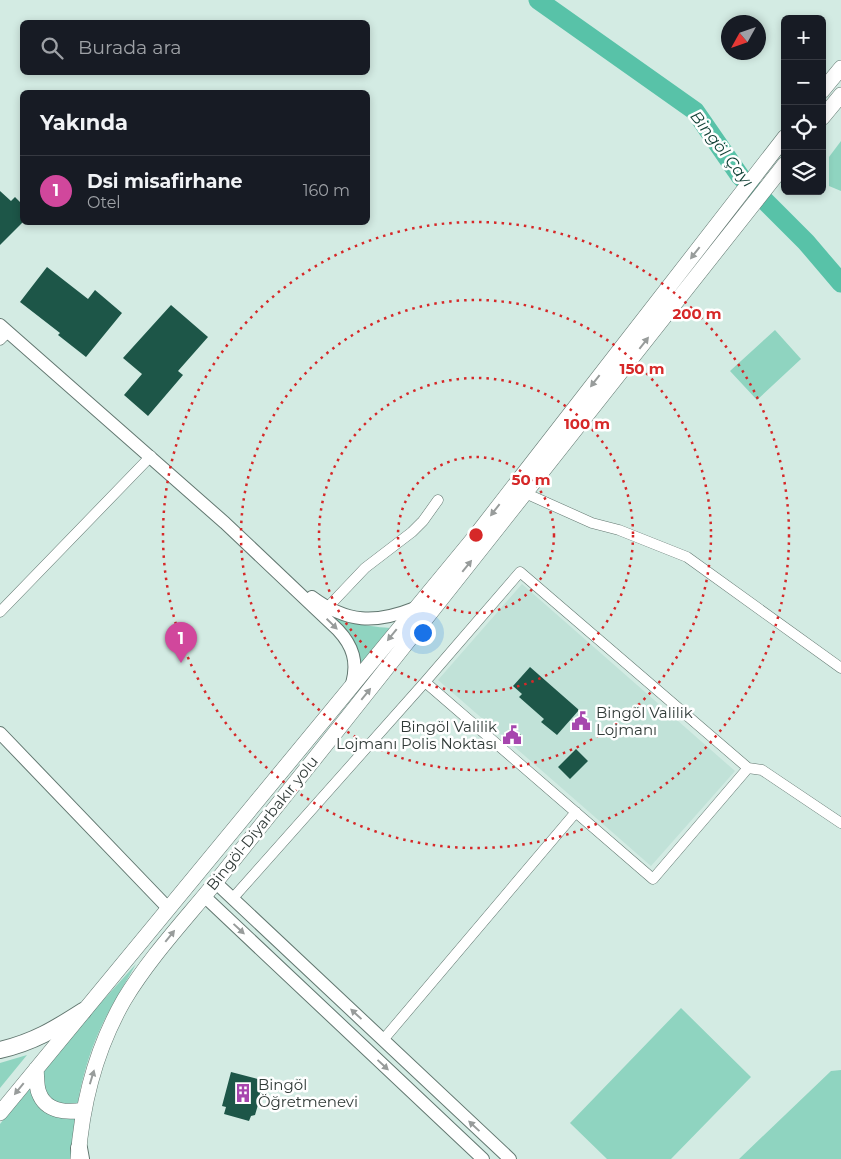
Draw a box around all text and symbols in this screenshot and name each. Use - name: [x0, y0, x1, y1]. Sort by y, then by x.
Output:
- north arrow: [721, 15, 766, 60]
- map controls: [781, 15, 826, 195]
- button: +: [781, 15, 826, 60]
- search box: [20, 20, 370, 75]
- icon: search: [38, 34, 66, 62]
- text: Burada ara: [78, 36, 182, 59]
- button: −: [781, 60, 826, 105]
- button: locate: [781, 105, 826, 150]
- water label: Bingöl Çayı: [686, 107, 758, 191]
- text: Yakında: [40, 110, 128, 135]
- button: layers: [781, 150, 826, 195]
- text: Dsi misafirhane: [87, 170, 243, 193]
- text: 1: [53, 181, 59, 200]
- text: 160 m: [303, 181, 350, 200]
- text: Otel: [87, 193, 121, 212]
- one-way arrow: [689, 246, 700, 259]
- text: 200 m: [672, 304, 722, 323]
- one-way arrow: [638, 337, 649, 350]
- text: 150 m: [620, 359, 664, 378]
- one-way arrow: [590, 375, 600, 388]
- text: 100 m: [564, 414, 610, 433]
- text: 50 m: [511, 470, 551, 489]
- one-way arrow: [490, 503, 501, 516]
- centre of rings: [467, 526, 485, 544]
- one-way arrow: [462, 560, 472, 573]
- one-way arrow: [326, 618, 338, 630]
- your location: [410, 620, 436, 646]
- pin: 1: [165, 622, 197, 663]
- one-way arrow: [386, 629, 398, 641]
- one-way arrow: [360, 687, 371, 700]
- place label: Bingöl Valilik Lojmanı: [596, 703, 693, 739]
- public building icon: Bingöl Valilik Lojmanı: [570, 710, 592, 732]
- place label: Bingöl Valilik Lojmanı Polis Noktası: [336, 717, 497, 753]
- public building icon: Bingöl Valilik Lojmanı Polis Noktası: [501, 724, 523, 746]
- street label: Bingöl-Diyarbakır yolu: [202, 752, 322, 894]
- one-way arrow: [233, 923, 245, 935]
- one-way arrow: [165, 930, 176, 943]
- one-way arrow: [350, 1008, 362, 1020]
- one-way arrow: [377, 1059, 389, 1071]
- one-way arrow: [88, 1069, 96, 1084]
- place label: Bingöl Öğretmenevi: [258, 1075, 358, 1111]
- one-way arrow: [14, 1082, 25, 1095]
- building icon: Bingöl Öğretmenevi: [232, 1082, 254, 1104]
- one-way arrow: [469, 1120, 481, 1132]

